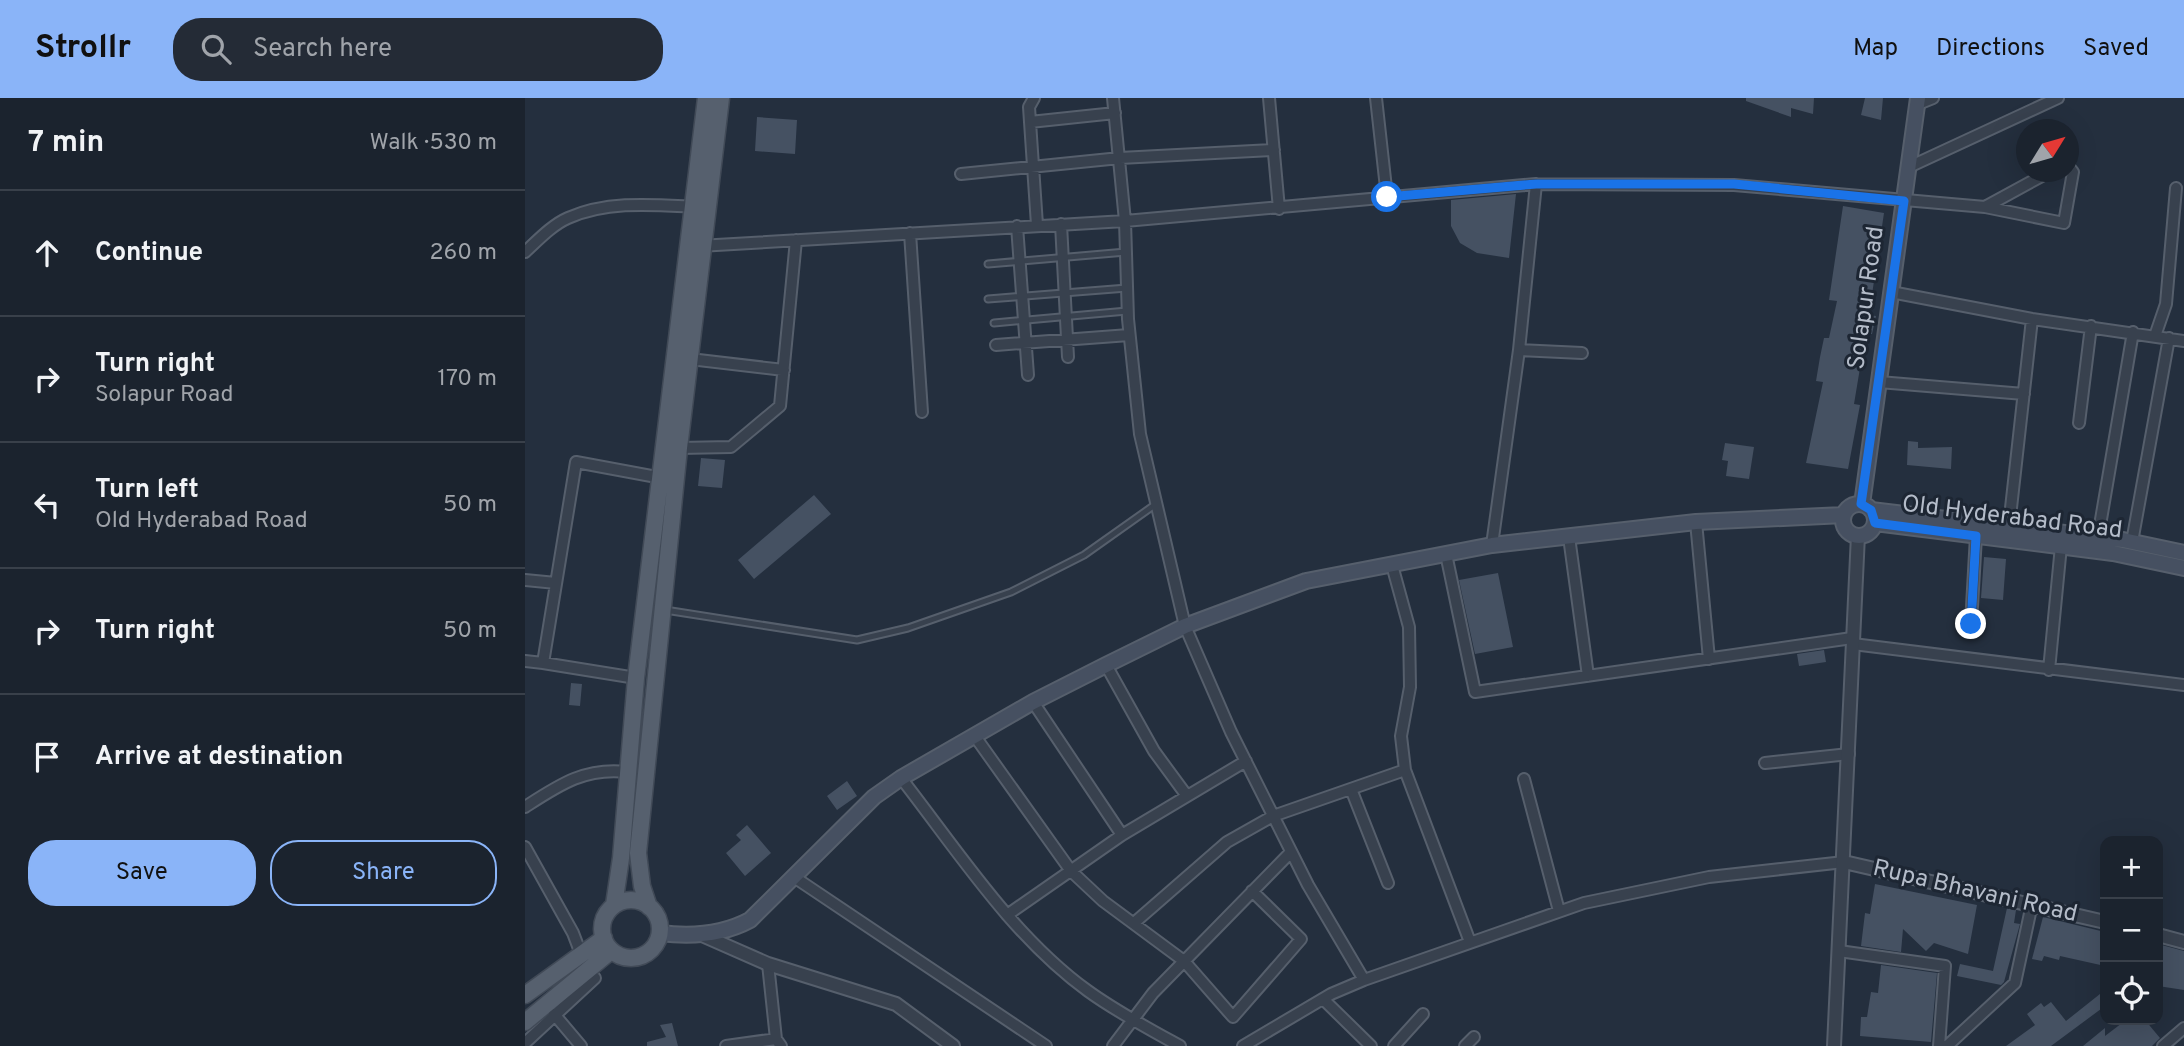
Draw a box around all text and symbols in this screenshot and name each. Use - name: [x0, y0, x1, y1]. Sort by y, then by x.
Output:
- search box: [173, 18, 663, 81]
- text: Strollr: [35, 28, 131, 70]
- icon: search: [197, 30, 235, 68]
- text: Search here: [253, 33, 392, 66]
- text: Map: [1853, 34, 1898, 64]
- text: Directions: [1936, 34, 2045, 64]
- text: Saved: [2083, 34, 2149, 64]
- north arrow: [2016, 119, 2079, 182]
- text: 7 min: [28, 125, 104, 162]
- text: Walk · 530 m: [370, 129, 497, 158]
- route start: [1371, 181, 1402, 212]
- street label: Solapur Road: [1842, 224, 1892, 372]
- icon: ahead: [28, 234, 66, 272]
- text: Continue: [95, 237, 203, 270]
- text: 260 m: [430, 239, 497, 268]
- text: Turn right: [95, 348, 215, 381]
- icon: right: [28, 360, 66, 398]
- text: 170 m: [438, 365, 497, 394]
- text: Solapur Road: [95, 381, 233, 410]
- text: Turn left: [95, 474, 199, 507]
- icon: left: [28, 486, 66, 524]
- street label: Old Hyderabad Road: [1900, 490, 2124, 546]
- text: 50 m: [443, 491, 497, 520]
- text: Old Hyderabad Road: [95, 507, 308, 536]
- route end: [1955, 608, 1986, 639]
- icon: right: [28, 612, 66, 650]
- text: Turn right: [95, 615, 215, 648]
- text: 50 m: [443, 617, 497, 646]
- icon: arrive: [28, 738, 66, 776]
- text: Arrive at destination: [95, 741, 343, 774]
- map controls: [2100, 836, 2163, 1025]
- button: +: [2100, 836, 2163, 899]
- button: Save: [28, 840, 256, 906]
- button: Share: [270, 840, 497, 906]
- street label: Rupa Bhavani Road: [1870, 854, 2080, 930]
- button: −: [2100, 899, 2163, 962]
- button: locate: [2100, 962, 2163, 1025]

